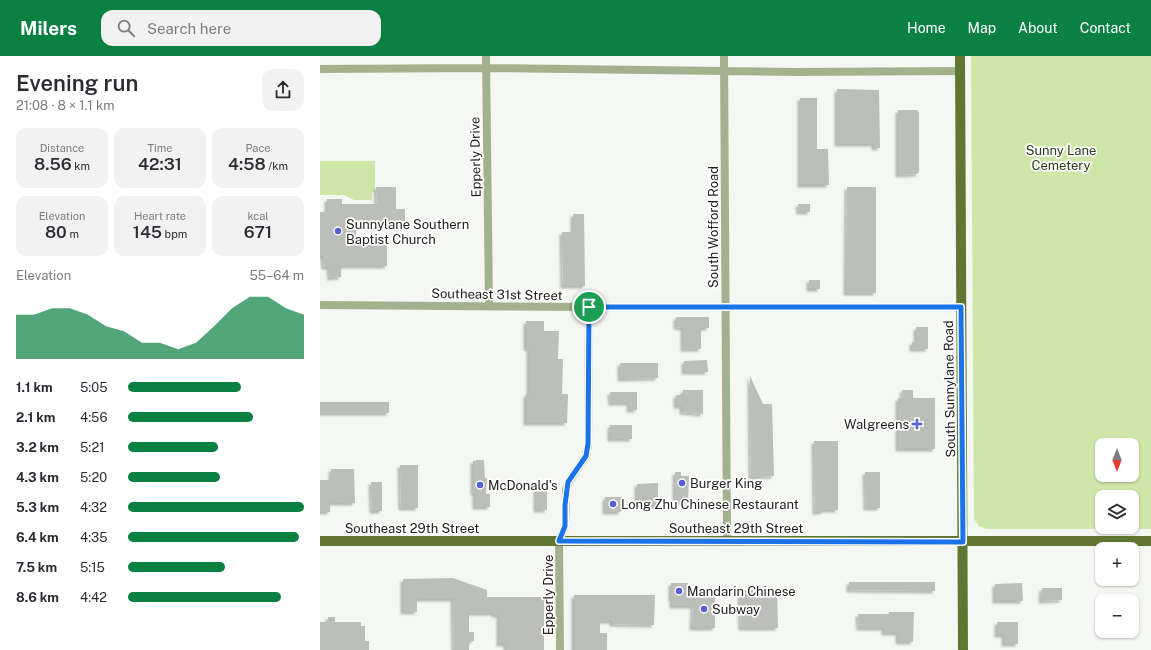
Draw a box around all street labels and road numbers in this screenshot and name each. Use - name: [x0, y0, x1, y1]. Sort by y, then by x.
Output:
- street label: Epperly Drive: [467, 117, 484, 197]
- street label: South Wofford Road: [706, 166, 721, 288]
- street label: Southeast 31st Street: [431, 286, 563, 303]
- street label: South Sunnylane Road: [941, 320, 958, 458]
- street label: Southeast 29th Street: [345, 521, 479, 536]
- street label: Southeast 29th Street: [669, 521, 803, 536]
- street label: Epperly Drive: [541, 555, 556, 635]

